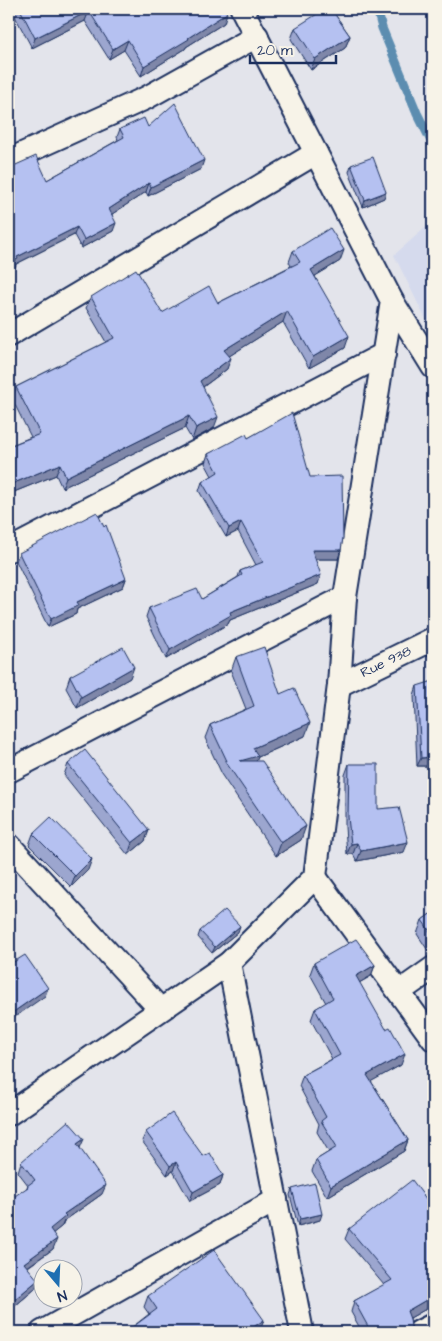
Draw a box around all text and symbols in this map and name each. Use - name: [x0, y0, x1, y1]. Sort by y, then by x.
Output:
- scale bar: [250, 32, 336, 64]
- text: 20 m: [257, 40, 293, 61]
- street label: Rue 938: [357, 641, 415, 683]
- north arrow: [32, 1258, 82, 1308]
- text: N: [54, 1284, 69, 1306]

